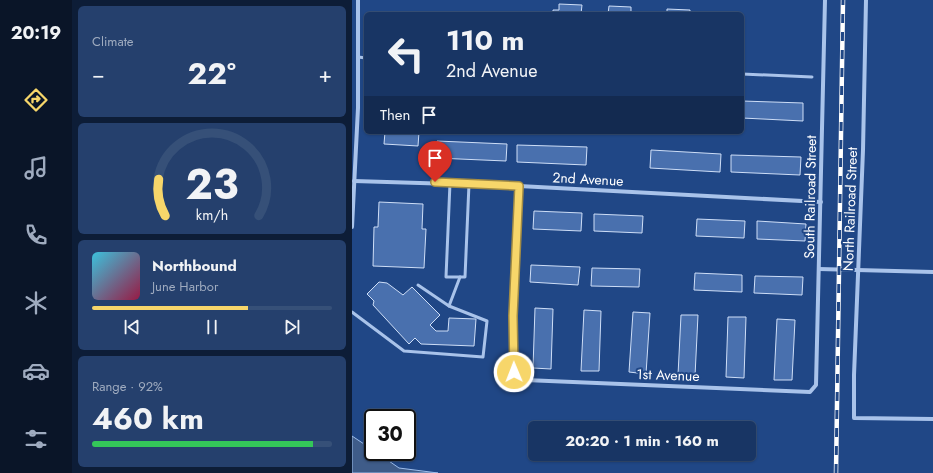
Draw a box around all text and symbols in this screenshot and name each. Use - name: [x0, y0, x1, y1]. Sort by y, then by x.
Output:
- text: 20:19: [11, 20, 61, 46]
- text: 110 m: [446, 20, 524, 61]
- icon: left: [380, 28, 432, 80]
- text: Climate: [92, 32, 133, 51]
- text: 22°: [188, 52, 236, 95]
- text: −: [92, 58, 105, 90]
- text: +: [318, 58, 332, 90]
- text: 2nd Avenue: [446, 58, 537, 84]
- icon: directions: [22, 86, 50, 114]
- text: Then: [380, 104, 410, 126]
- icon: arrive: [418, 104, 440, 126]
- street label: South Railroad Street: [799, 134, 821, 259]
- pin: [418, 141, 452, 182]
- street label: North Railroad Street: [838, 146, 862, 271]
- icon: arrive: [424, 147, 446, 169]
- icon: music: [22, 154, 50, 182]
- text: 23: [185, 154, 239, 215]
- street label: 2nd Avenue: [552, 167, 624, 191]
- text: km/h: [196, 205, 228, 225]
- icon: phone: [22, 221, 50, 249]
- text: Northbound: [152, 255, 237, 277]
- text: June Harbor: [152, 277, 218, 296]
- icon: climate: [22, 289, 50, 317]
- icon: previous: [121, 316, 143, 338]
- icon: pause: [201, 316, 223, 338]
- icon: next: [281, 316, 303, 338]
- position arrow: [493, 351, 535, 393]
- icon: car: [22, 357, 50, 385]
- street label: 1st Avenue: [636, 364, 700, 386]
- text: Range · 92%: [92, 377, 163, 396]
- text: 460 km: [92, 397, 204, 440]
- speed limit sign: 30: [364, 409, 416, 461]
- icon: filters: [22, 425, 50, 453]
- text: 20:20 · 1 min · 160 m: [565, 430, 719, 452]

